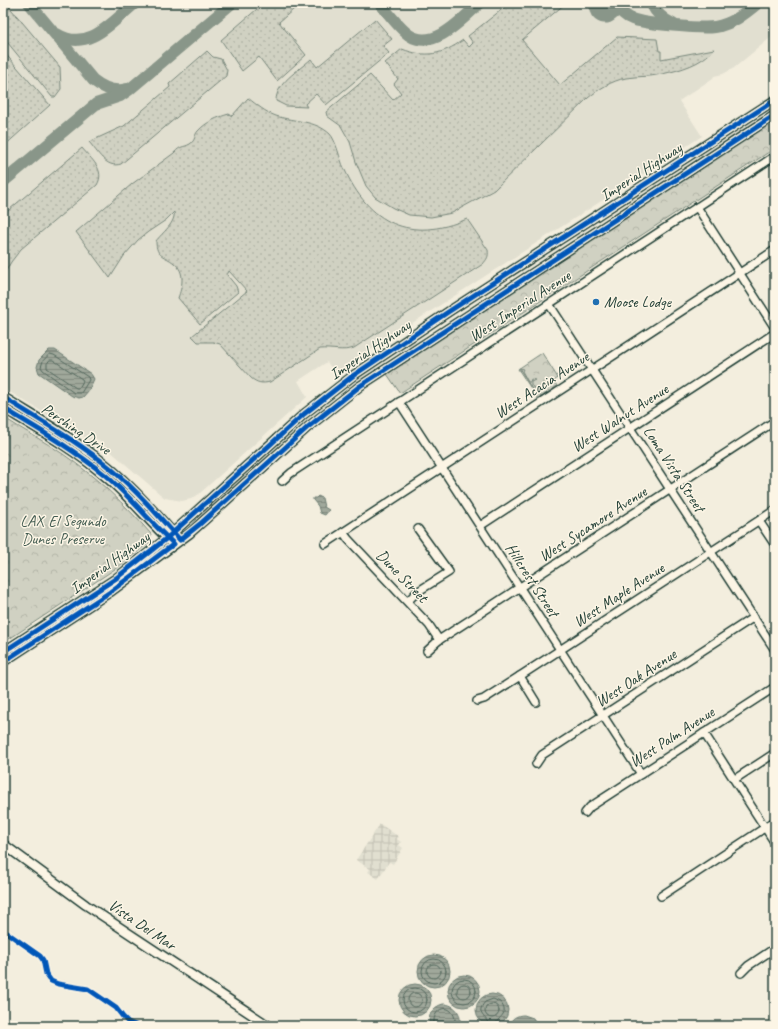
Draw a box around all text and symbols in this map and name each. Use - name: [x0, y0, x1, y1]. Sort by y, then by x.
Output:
- street label: Imperial Highway: [596, 137, 687, 206]
- street label: West Imperial Avenue: [466, 265, 576, 346]
- place label: Moose Lodge: [604, 292, 673, 312]
- marker: Moose Lodge: [591, 297, 601, 307]
- street label: Imperial Highway: [326, 315, 416, 385]
- street label: West Acacia Avenue: [491, 346, 594, 423]
- street label: West Walnut Avenue: [568, 378, 674, 457]
- street label: Pershing Drive: [38, 399, 116, 460]
- street label: Loma Vista Street: [639, 422, 711, 518]
- street label: West Sycamore Avenue: [535, 481, 652, 566]
- park label: LAX El Segundo Dunes Preserve: [20, 511, 107, 549]
- street label: Imperial Highway: [66, 526, 155, 599]
- street label: Hillcrest Street: [501, 539, 565, 623]
- street label: Dune Street: [372, 545, 433, 608]
- street label: West Maple Avenue: [570, 557, 670, 632]
- street label: West Oak Avenue: [592, 643, 682, 712]
- street label: West Palm Avenue: [626, 701, 720, 772]
- street label: Vista Del Mar: [104, 895, 181, 956]

